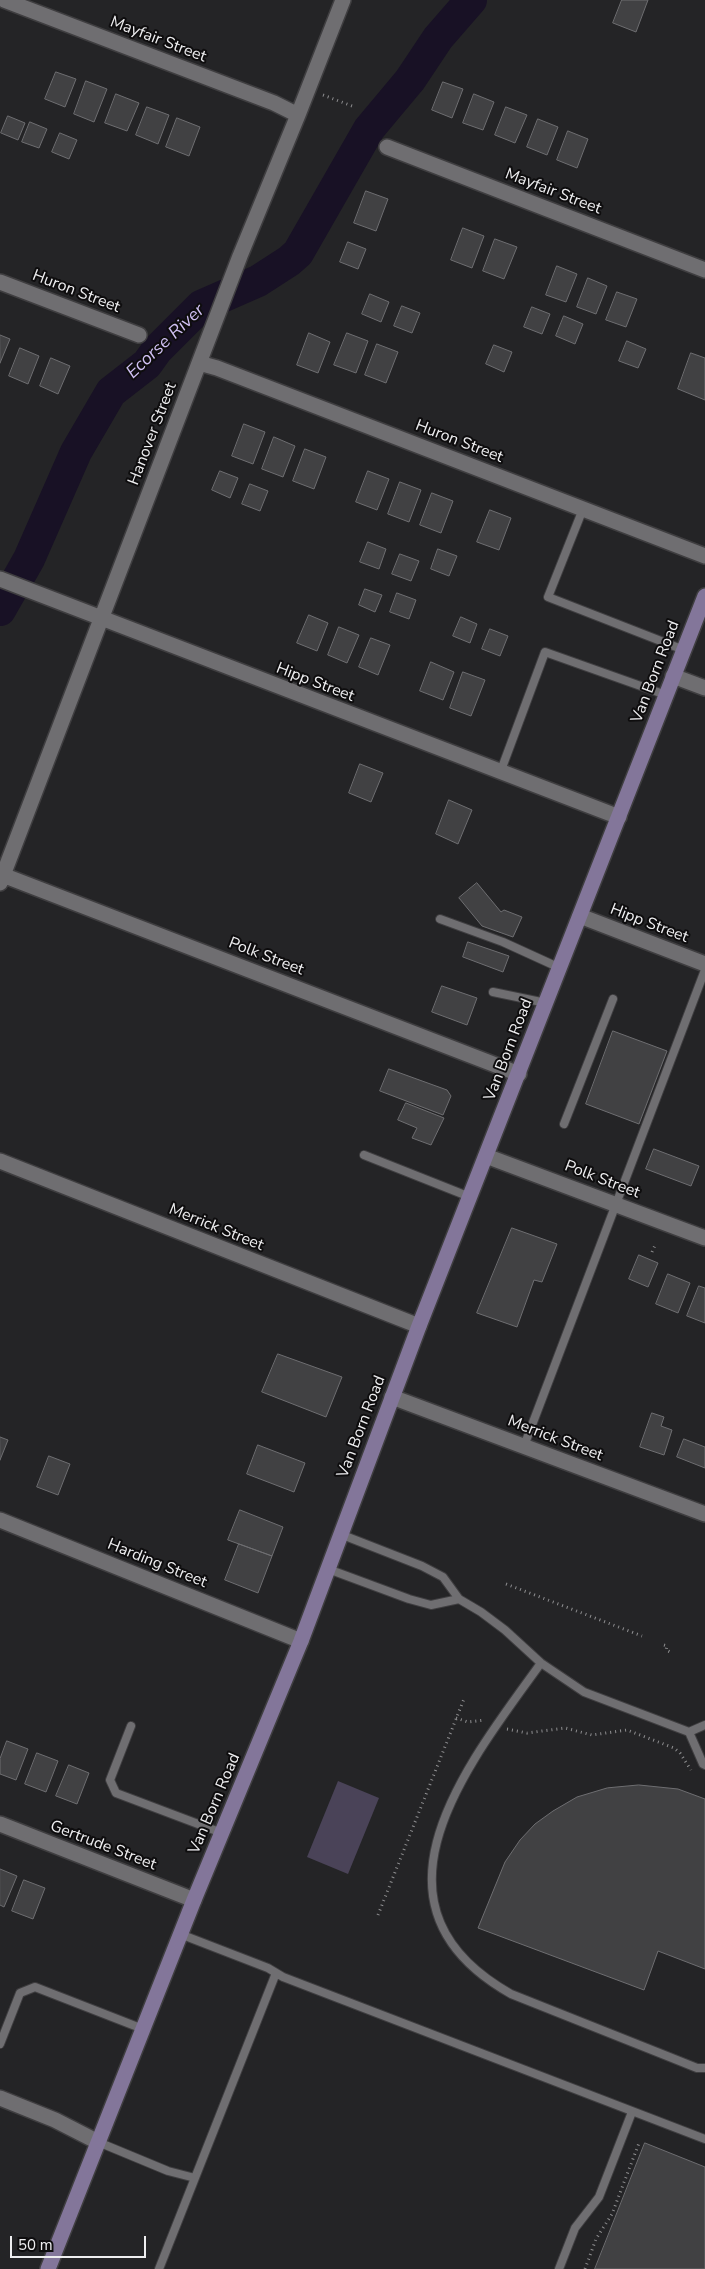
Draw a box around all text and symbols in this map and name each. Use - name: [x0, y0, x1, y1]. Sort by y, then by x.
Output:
- street label: Mayfair Street: [107, 13, 209, 67]
- street label: Mayfair Street: [502, 165, 604, 219]
- street label: Huron Street: [29, 266, 123, 318]
- water label: Ecorse River: [122, 300, 210, 384]
- street label: Hanover Street: [125, 380, 181, 488]
- street label: Huron Street: [412, 416, 506, 468]
- street label: Van Born Road: [628, 618, 684, 726]
- street label: Hipp Street: [273, 659, 357, 707]
- street label: Hipp Street: [607, 900, 691, 948]
- street label: Polk Street: [226, 934, 306, 980]
- street label: Van Born Road: [481, 996, 537, 1104]
- street label: Polk Street: [562, 1157, 642, 1203]
- street label: Merrick Street: [166, 1200, 266, 1256]
- street label: Van Born Road: [334, 1373, 390, 1481]
- street label: Merrick Street: [505, 1412, 605, 1466]
- street label: Harding Street: [104, 1535, 210, 1593]
- street label: Van Born Road: [185, 1751, 245, 1857]
- street label: Gertrude Street: [47, 1817, 159, 1875]
- scale bar: [12, 2226, 149, 2258]
- text: 50 m: [18, 2235, 53, 2255]

